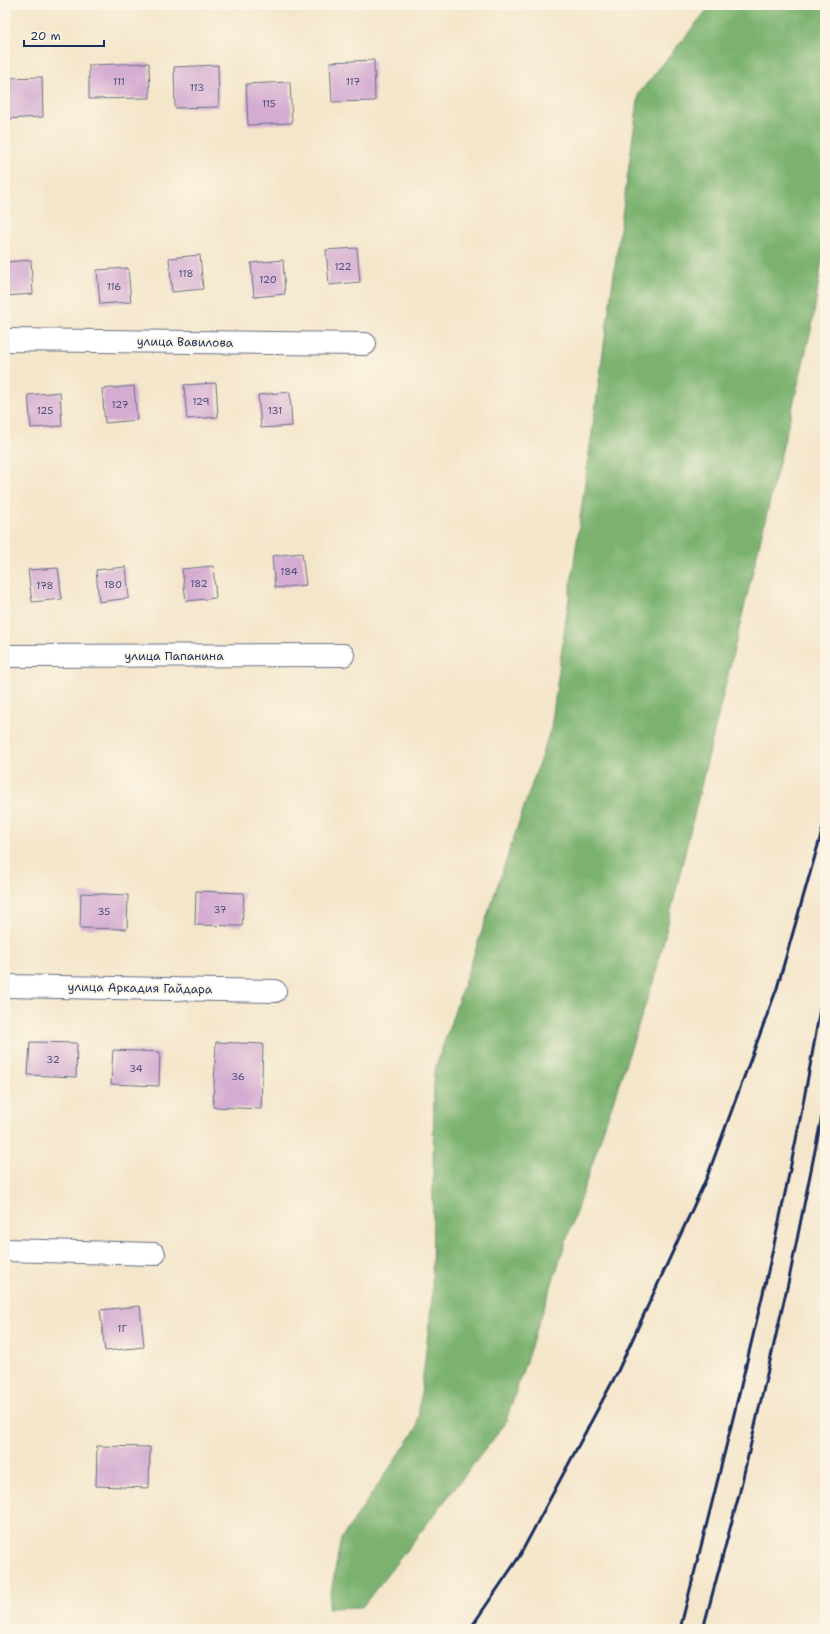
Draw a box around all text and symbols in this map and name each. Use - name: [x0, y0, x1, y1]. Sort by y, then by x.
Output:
- scale bar: [24, 22, 104, 48]
- text: 20 m: [30, 28, 61, 44]
- house number: 111: [113, 75, 125, 88]
- house number: 117: [346, 75, 360, 88]
- house number: 113: [190, 81, 204, 94]
- house number: 115: [262, 97, 276, 110]
- house number: 122: [334, 260, 352, 273]
- house number: 118: [179, 267, 193, 280]
- house number: 120: [259, 273, 277, 286]
- house number: 116: [107, 280, 121, 293]
- street label: улица Вавилова: [137, 333, 234, 351]
- house number: 129: [192, 395, 210, 408]
- house number: 127: [112, 398, 128, 411]
- house number: 125: [37, 404, 53, 417]
- house number: 131: [268, 404, 282, 417]
- house number: 184: [280, 565, 298, 578]
- house number: 182: [190, 577, 208, 590]
- house number: 180: [104, 578, 122, 591]
- house number: 178: [36, 579, 54, 592]
- street label: улица Папанина: [124, 648, 224, 664]
- house number: 37: [213, 903, 227, 916]
- house number: 35: [98, 905, 110, 918]
- street label: улица Аркадия Гайдара: [67, 979, 213, 997]
- house number: 32: [46, 1053, 60, 1066]
- house number: 34: [129, 1062, 143, 1075]
- house number: 36: [231, 1070, 245, 1083]
- house number: 1Г: [117, 1322, 127, 1335]

